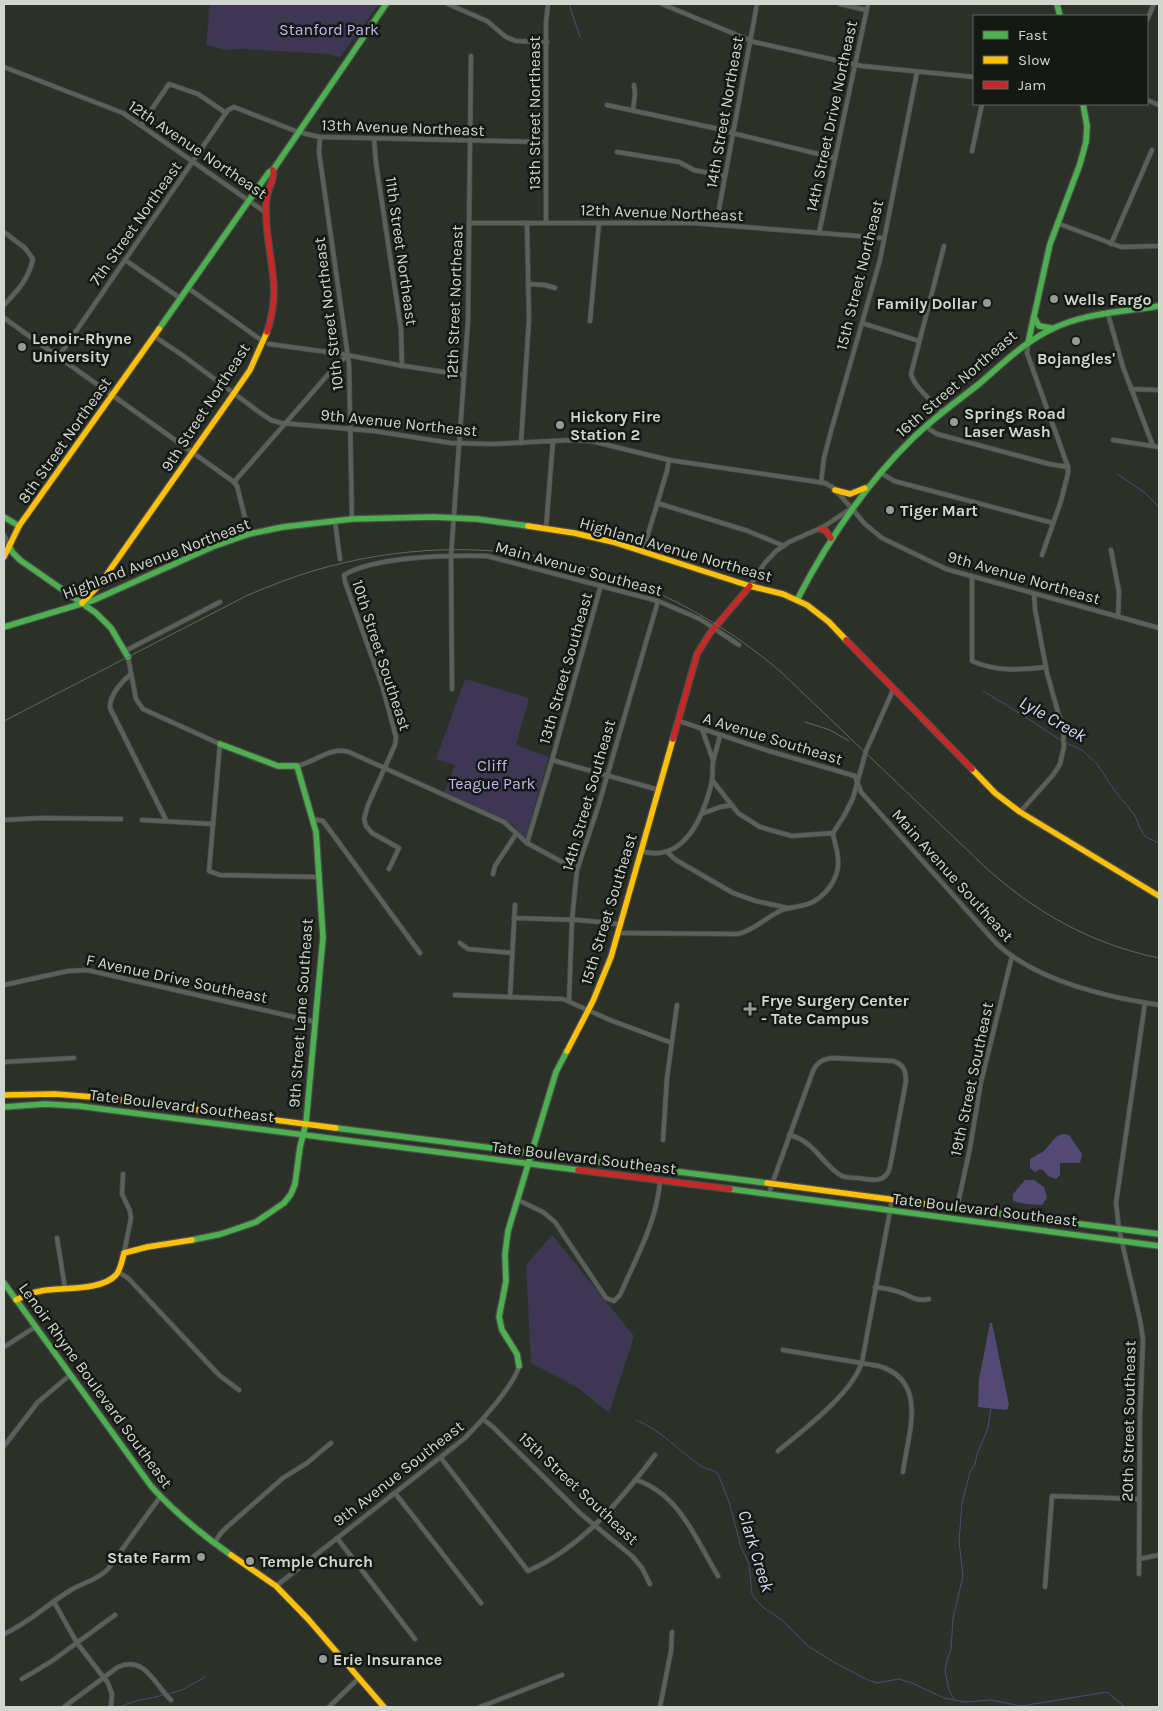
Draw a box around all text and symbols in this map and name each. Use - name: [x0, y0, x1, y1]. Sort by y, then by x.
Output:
- legend: [973, 15, 1148, 105]
- street label: 14th Street Drive Northeast: [802, 19, 861, 214]
- park label: Stanford Park: [279, 20, 379, 39]
- text: Fast: [1018, 26, 1048, 44]
- street label: 14th Street Northeast: [702, 35, 747, 190]
- street label: 13th Street Northeast: [525, 36, 544, 190]
- text: Slow: [1018, 51, 1050, 69]
- text: Jam: [1018, 76, 1046, 94]
- street label: 12th Avenue Northeast: [125, 96, 271, 203]
- street label: 13th Avenue Northeast: [321, 115, 485, 140]
- street label: 7th Street Northeast: [85, 158, 185, 289]
- street label: 11th Street Northeast: [382, 175, 421, 327]
- street label: 15th Street Northeast: [832, 198, 887, 352]
- street label: 12th Avenue Northeast: [580, 200, 744, 225]
- street label: 12th Street Northeast: [442, 225, 467, 379]
- street label: 10th Street Northeast: [310, 236, 347, 392]
- place label: Wells Fargo: [1064, 290, 1151, 309]
- marker: Wells Fargo: [1048, 293, 1060, 305]
- place label: Family Dollar: [876, 294, 978, 313]
- marker: Family Dollar: [981, 297, 993, 309]
- street label: 16th Street Northeast: [892, 326, 1021, 441]
- place label: Lenoir-Rhyne University: [32, 329, 132, 366]
- marker: Bojangles': [1070, 335, 1082, 347]
- street label: 9th Street Northeast: [157, 340, 254, 475]
- marker: Lenoir-Rhyne University: [16, 341, 28, 353]
- place label: Bojangles': [1037, 349, 1115, 368]
- street label: 8th Street Northeast: [14, 374, 115, 507]
- place label: Springs Road Laser Wash: [964, 404, 1066, 441]
- street label: 9th Avenue Northeast: [319, 405, 478, 440]
- place label: Hickory Fire Station 2: [570, 407, 661, 444]
- marker: Springs Road Laser Wash: [948, 416, 960, 428]
- marker: Hickory Fire Station 2: [554, 419, 566, 431]
- place label: Tiger Mart: [900, 501, 978, 520]
- marker: Tiger Mart: [884, 504, 896, 516]
- street label: Highland Avenue Northeast: [577, 513, 774, 586]
- street label: Highland Avenue Northeast: [60, 514, 253, 603]
- street label: Main Avenue Southeast: [493, 537, 665, 600]
- street label: 9th Avenue Northeast: [945, 547, 1102, 608]
- street label: 10th Street Southeast: [348, 577, 415, 733]
- street label: 13th Street Southeast: [535, 590, 596, 746]
- water label: Lyle Creek: [1016, 691, 1091, 747]
- street label: A Avenue Southeast: [701, 708, 845, 769]
- street label: 14th Street Southeast: [558, 717, 619, 873]
- park label: Cliff Teague Park: [448, 756, 536, 793]
- street label: Main Avenue Southeast: [888, 805, 1017, 946]
- street label: 15th Street Southeast: [576, 831, 640, 987]
- street label: 9th Street Lane Southeast: [284, 918, 317, 1108]
- street label: F Avenue Drive Southeast: [84, 950, 269, 1007]
- place label: Frye Surgery Center - Tate Campus: [761, 991, 910, 1028]
- street label: 19th Street Southeast: [946, 1000, 997, 1158]
- marker: Frye Surgery Center - Tate Campus: [743, 1002, 757, 1016]
- street label: Tate Boulevard Southeast: [89, 1085, 275, 1126]
- street label: Tate Boulevard Southeast: [491, 1137, 677, 1178]
- street label: Tate Boulevard Southeast: [892, 1189, 1078, 1230]
- street label: Lenoir Rhyne Boulevard Southeast: [15, 1279, 177, 1492]
- street label: 20th Street Southeast: [1118, 1340, 1139, 1502]
- street label: 9th Avenue Southeast: [329, 1417, 467, 1530]
- street label: 15th Street Southeast: [515, 1428, 642, 1549]
- water label: Clark Creek: [733, 1507, 779, 1596]
- place label: State Farm: [107, 1548, 191, 1567]
- marker: State Farm: [195, 1551, 207, 1563]
- place label: Temple Church: [260, 1552, 373, 1571]
- marker: Temple Church: [244, 1555, 256, 1567]
- place label: Erie Insurance: [333, 1650, 442, 1669]
- marker: Erie Insurance: [317, 1653, 329, 1665]

